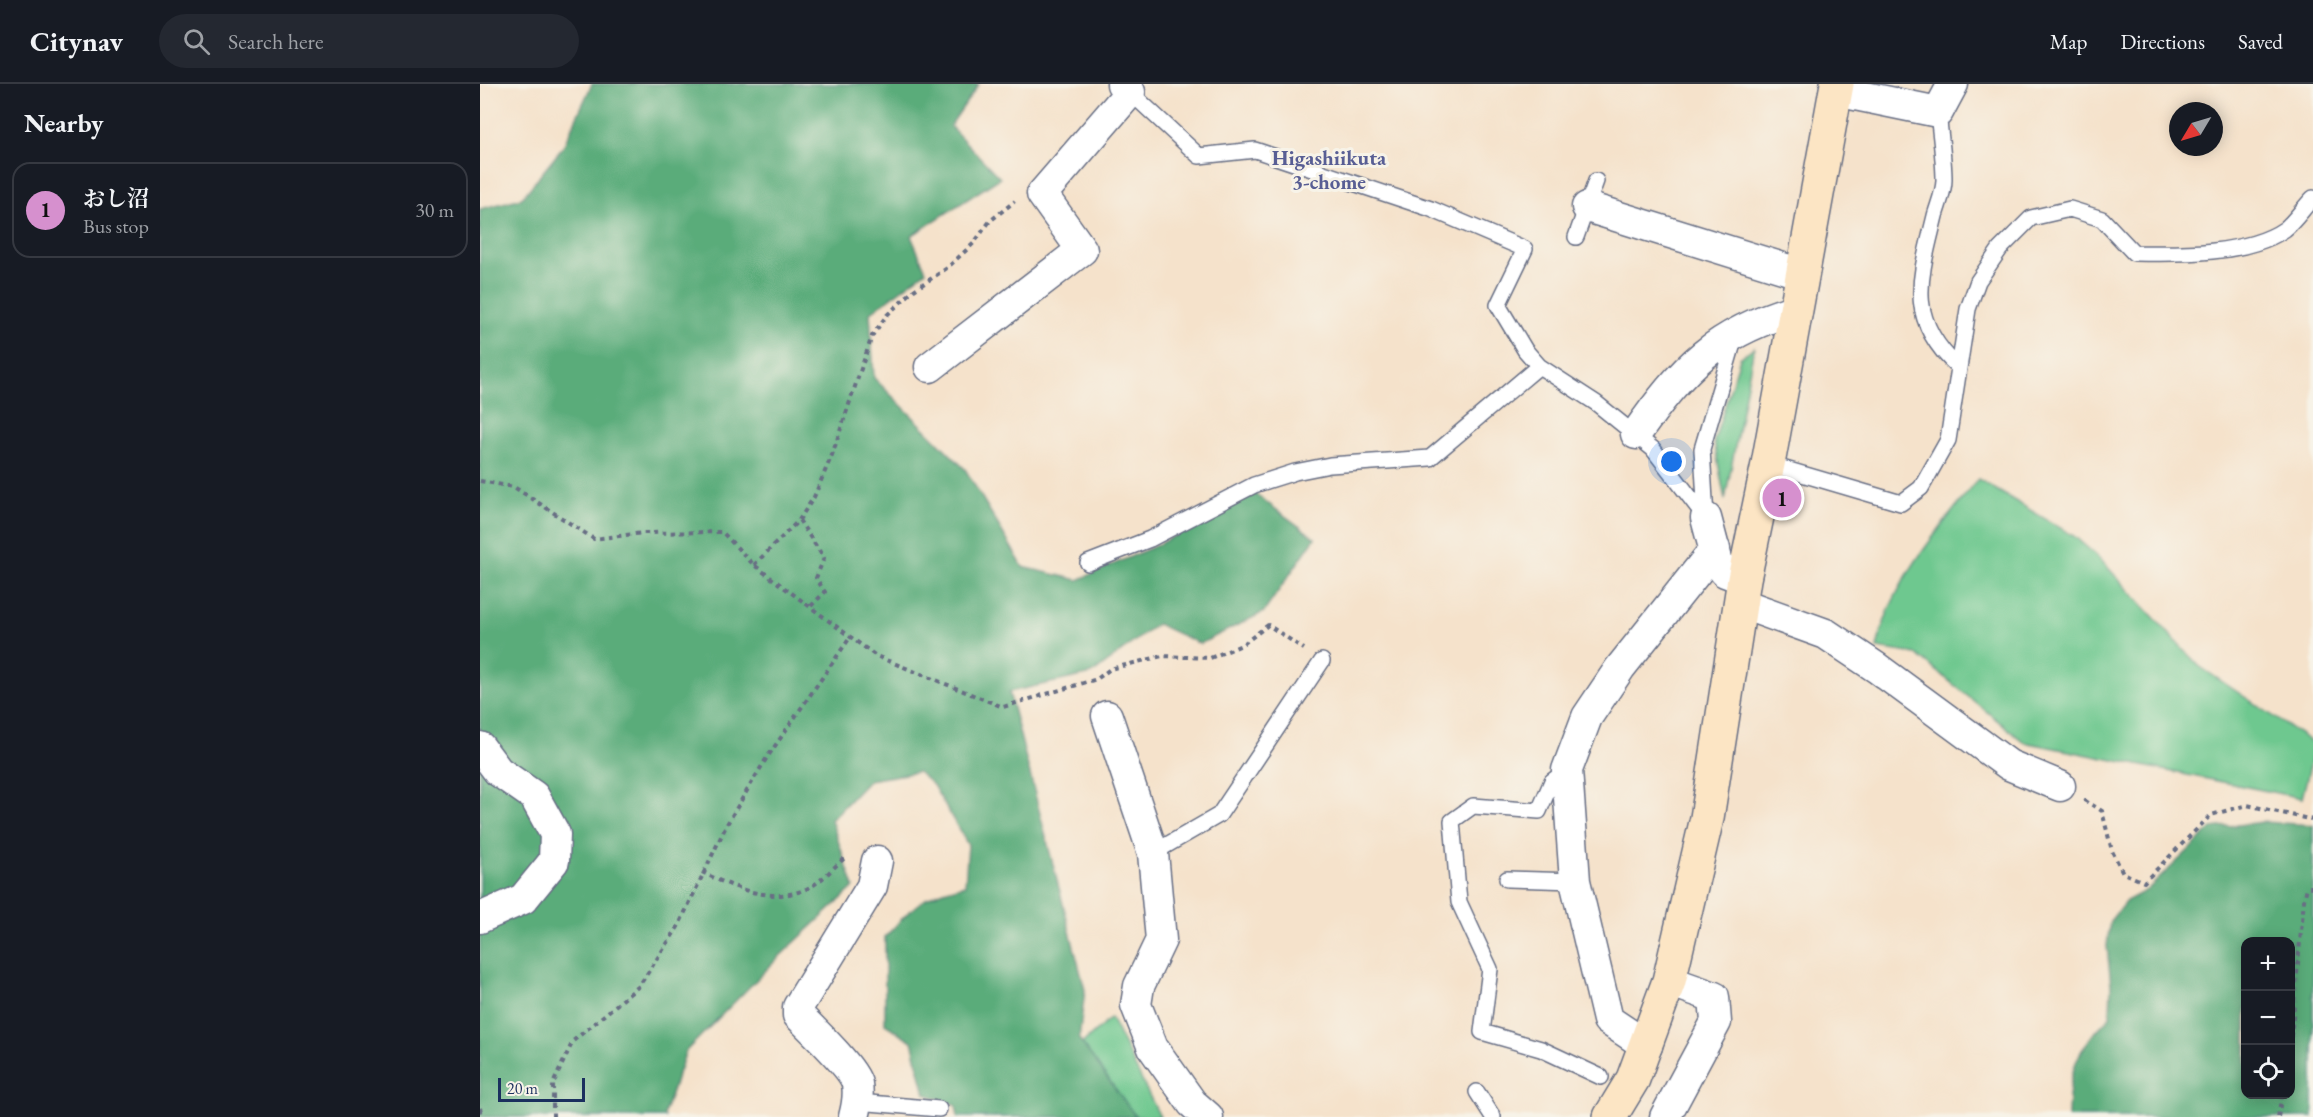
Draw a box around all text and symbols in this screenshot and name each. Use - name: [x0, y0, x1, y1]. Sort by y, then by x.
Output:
- search box: [159, 14, 579, 68]
- text: Citynav: [30, 23, 123, 59]
- icon: search: [180, 25, 213, 58]
- text: Search here: [228, 27, 324, 56]
- text: Map: [2050, 28, 2087, 55]
- text: Directions: [2120, 28, 2205, 55]
- text: Saved: [2238, 28, 2283, 55]
- north arrow: [2169, 102, 2223, 156]
- text: Nearby: [24, 106, 104, 140]
- district label: Higashiikuta 3-chome: [1272, 144, 1387, 195]
- text: おし沼: [83, 184, 149, 213]
- text: 1: [40, 197, 51, 223]
- text: 30 m: [415, 197, 454, 223]
- text: Bus stop: [83, 213, 149, 239]
- your location: [1657, 447, 1686, 476]
- pin: 1: [1762, 476, 1802, 520]
- map controls: [2241, 937, 2295, 1099]
- button: +: [2241, 937, 2295, 991]
- button: −: [2241, 991, 2295, 1045]
- button: locate: [2241, 1045, 2295, 1099]
- scale bar: [498, 1075, 585, 1102]
- text: 20 m: [507, 1078, 538, 1099]

